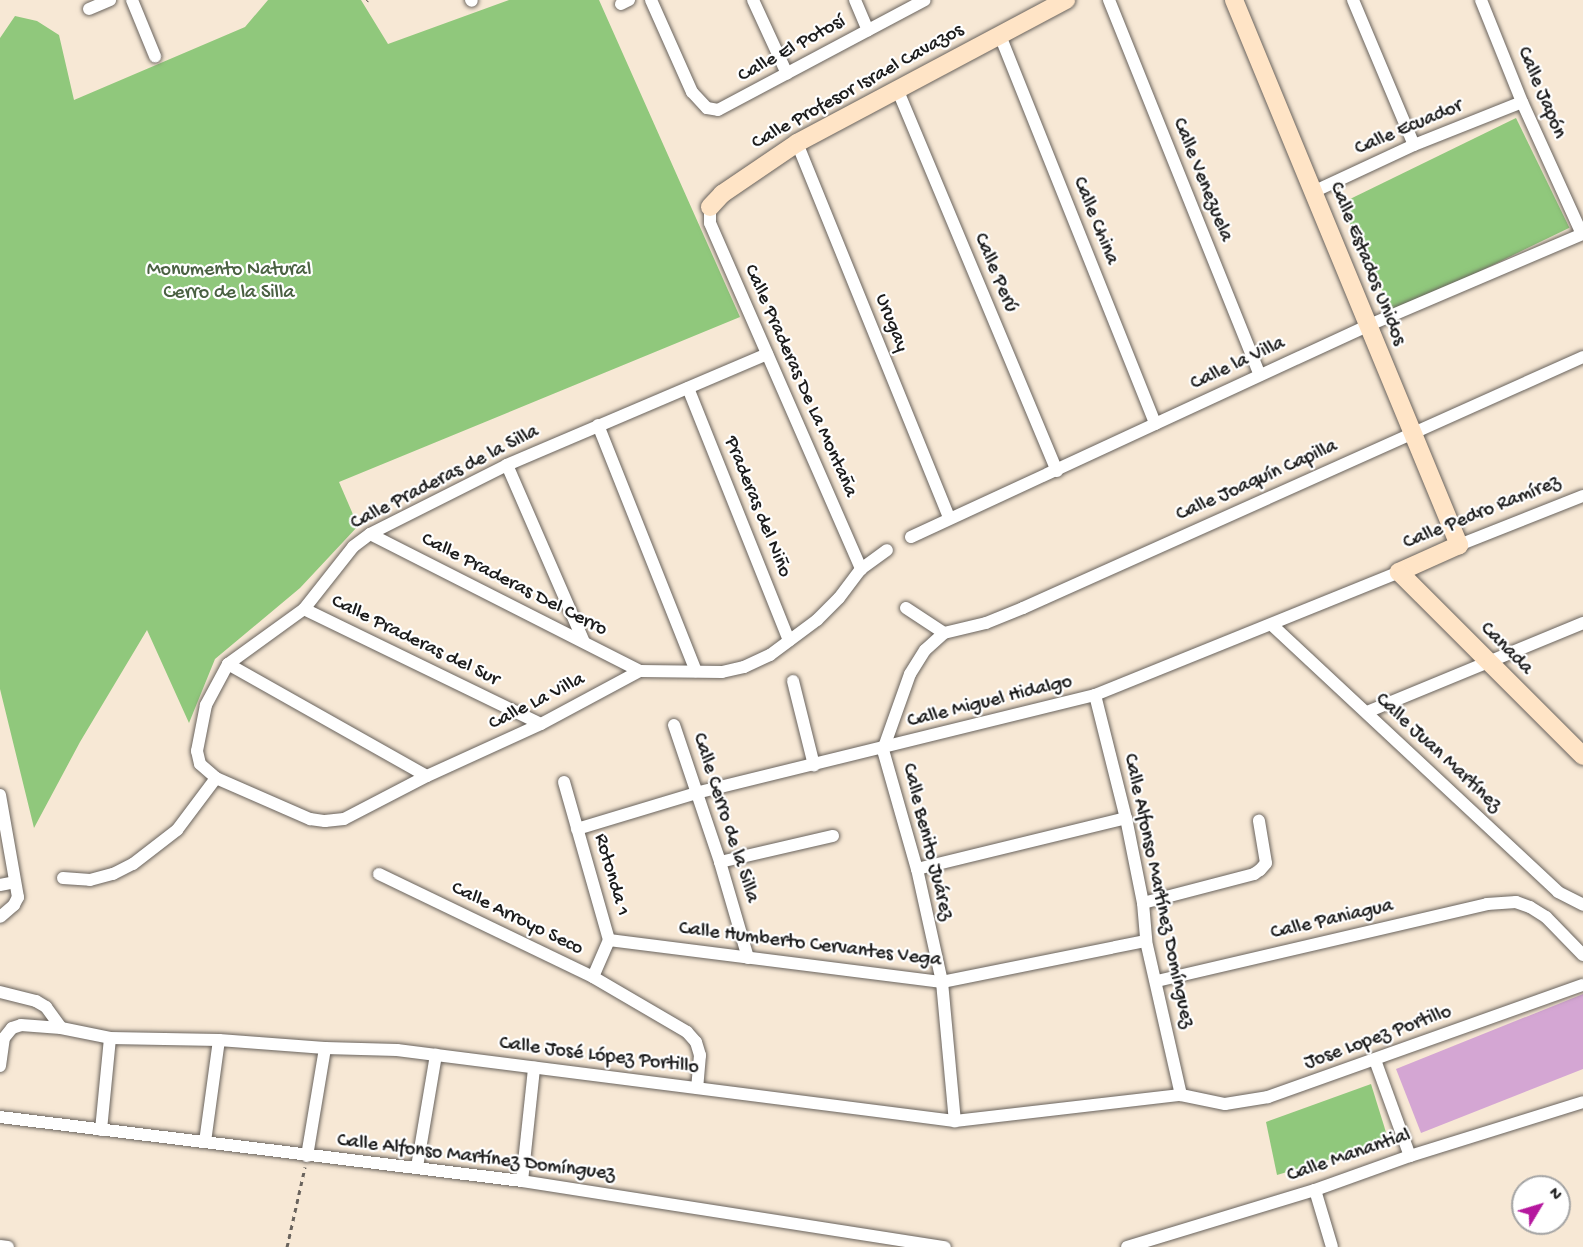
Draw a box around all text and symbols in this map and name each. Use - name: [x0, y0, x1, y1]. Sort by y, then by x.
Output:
- street label: Calle El Potosí: [734, 10, 850, 88]
- street label: Calle Profesor Israel Cavazos: [748, 19, 968, 155]
- street label: Calle Japón: [1511, 44, 1571, 142]
- street label: Calle Ecuador: [1352, 95, 1466, 161]
- street label: Calle Venezuela: [1166, 115, 1238, 245]
- street label: Calle China: [1067, 174, 1123, 268]
- street label: Calle Estados Unidos: [1323, 179, 1411, 349]
- street label: Calle Perú: [968, 230, 1022, 316]
- park label: Monumento Natural Cerro de la Silla: [147, 259, 311, 306]
- street label: Calle Praderas De La Montaña: [738, 261, 862, 501]
- street label: Urugay: [869, 291, 913, 355]
- street label: Calle la Villa: [1187, 332, 1289, 396]
- street label: Calle Praderas de la Silla: [347, 420, 543, 536]
- street label: Praderas del Niño: [718, 433, 796, 581]
- street label: Calle Joaquín Capilla: [1173, 435, 1341, 527]
- street label: Calle Pedro Ramírez: [1400, 471, 1564, 555]
- street label: Calle Praderas Del Cerro: [417, 528, 611, 642]
- street label: Calle Praderas del Sur: [327, 590, 503, 692]
- street label: Canada: [1474, 617, 1538, 681]
- street label: Calle La Villa: [485, 668, 589, 736]
- street label: Calle Miguel Hidalgo: [905, 670, 1075, 734]
- street label: Calle Juan Martínez: [1370, 688, 1506, 818]
- street label: Calle Cerro de la Silla: [686, 730, 764, 906]
- street label: Calle Alfonso Martínez Domínguez: [1117, 752, 1199, 1030]
- street label: Calle Benito Juárez: [896, 761, 958, 923]
- street label: Rotonda 1: [588, 831, 634, 919]
- street label: Calle Arroyo Seco: [447, 877, 587, 961]
- street label: Calle Paniagua: [1269, 894, 1395, 946]
- street label: Calle Humberto Cervantes Vega: [677, 917, 943, 973]
- street label: Jose Lopez Portillo: [1301, 1000, 1455, 1076]
- street label: Calle José López Portillo: [498, 1032, 700, 1080]
- street label: Calle Manantial: [1284, 1124, 1414, 1188]
- street label: Calle Alfonso Martínez Domínguez: [336, 1129, 616, 1187]
- north arrow: [1511, 1175, 1571, 1235]
- text: N: [1543, 1185, 1565, 1205]

